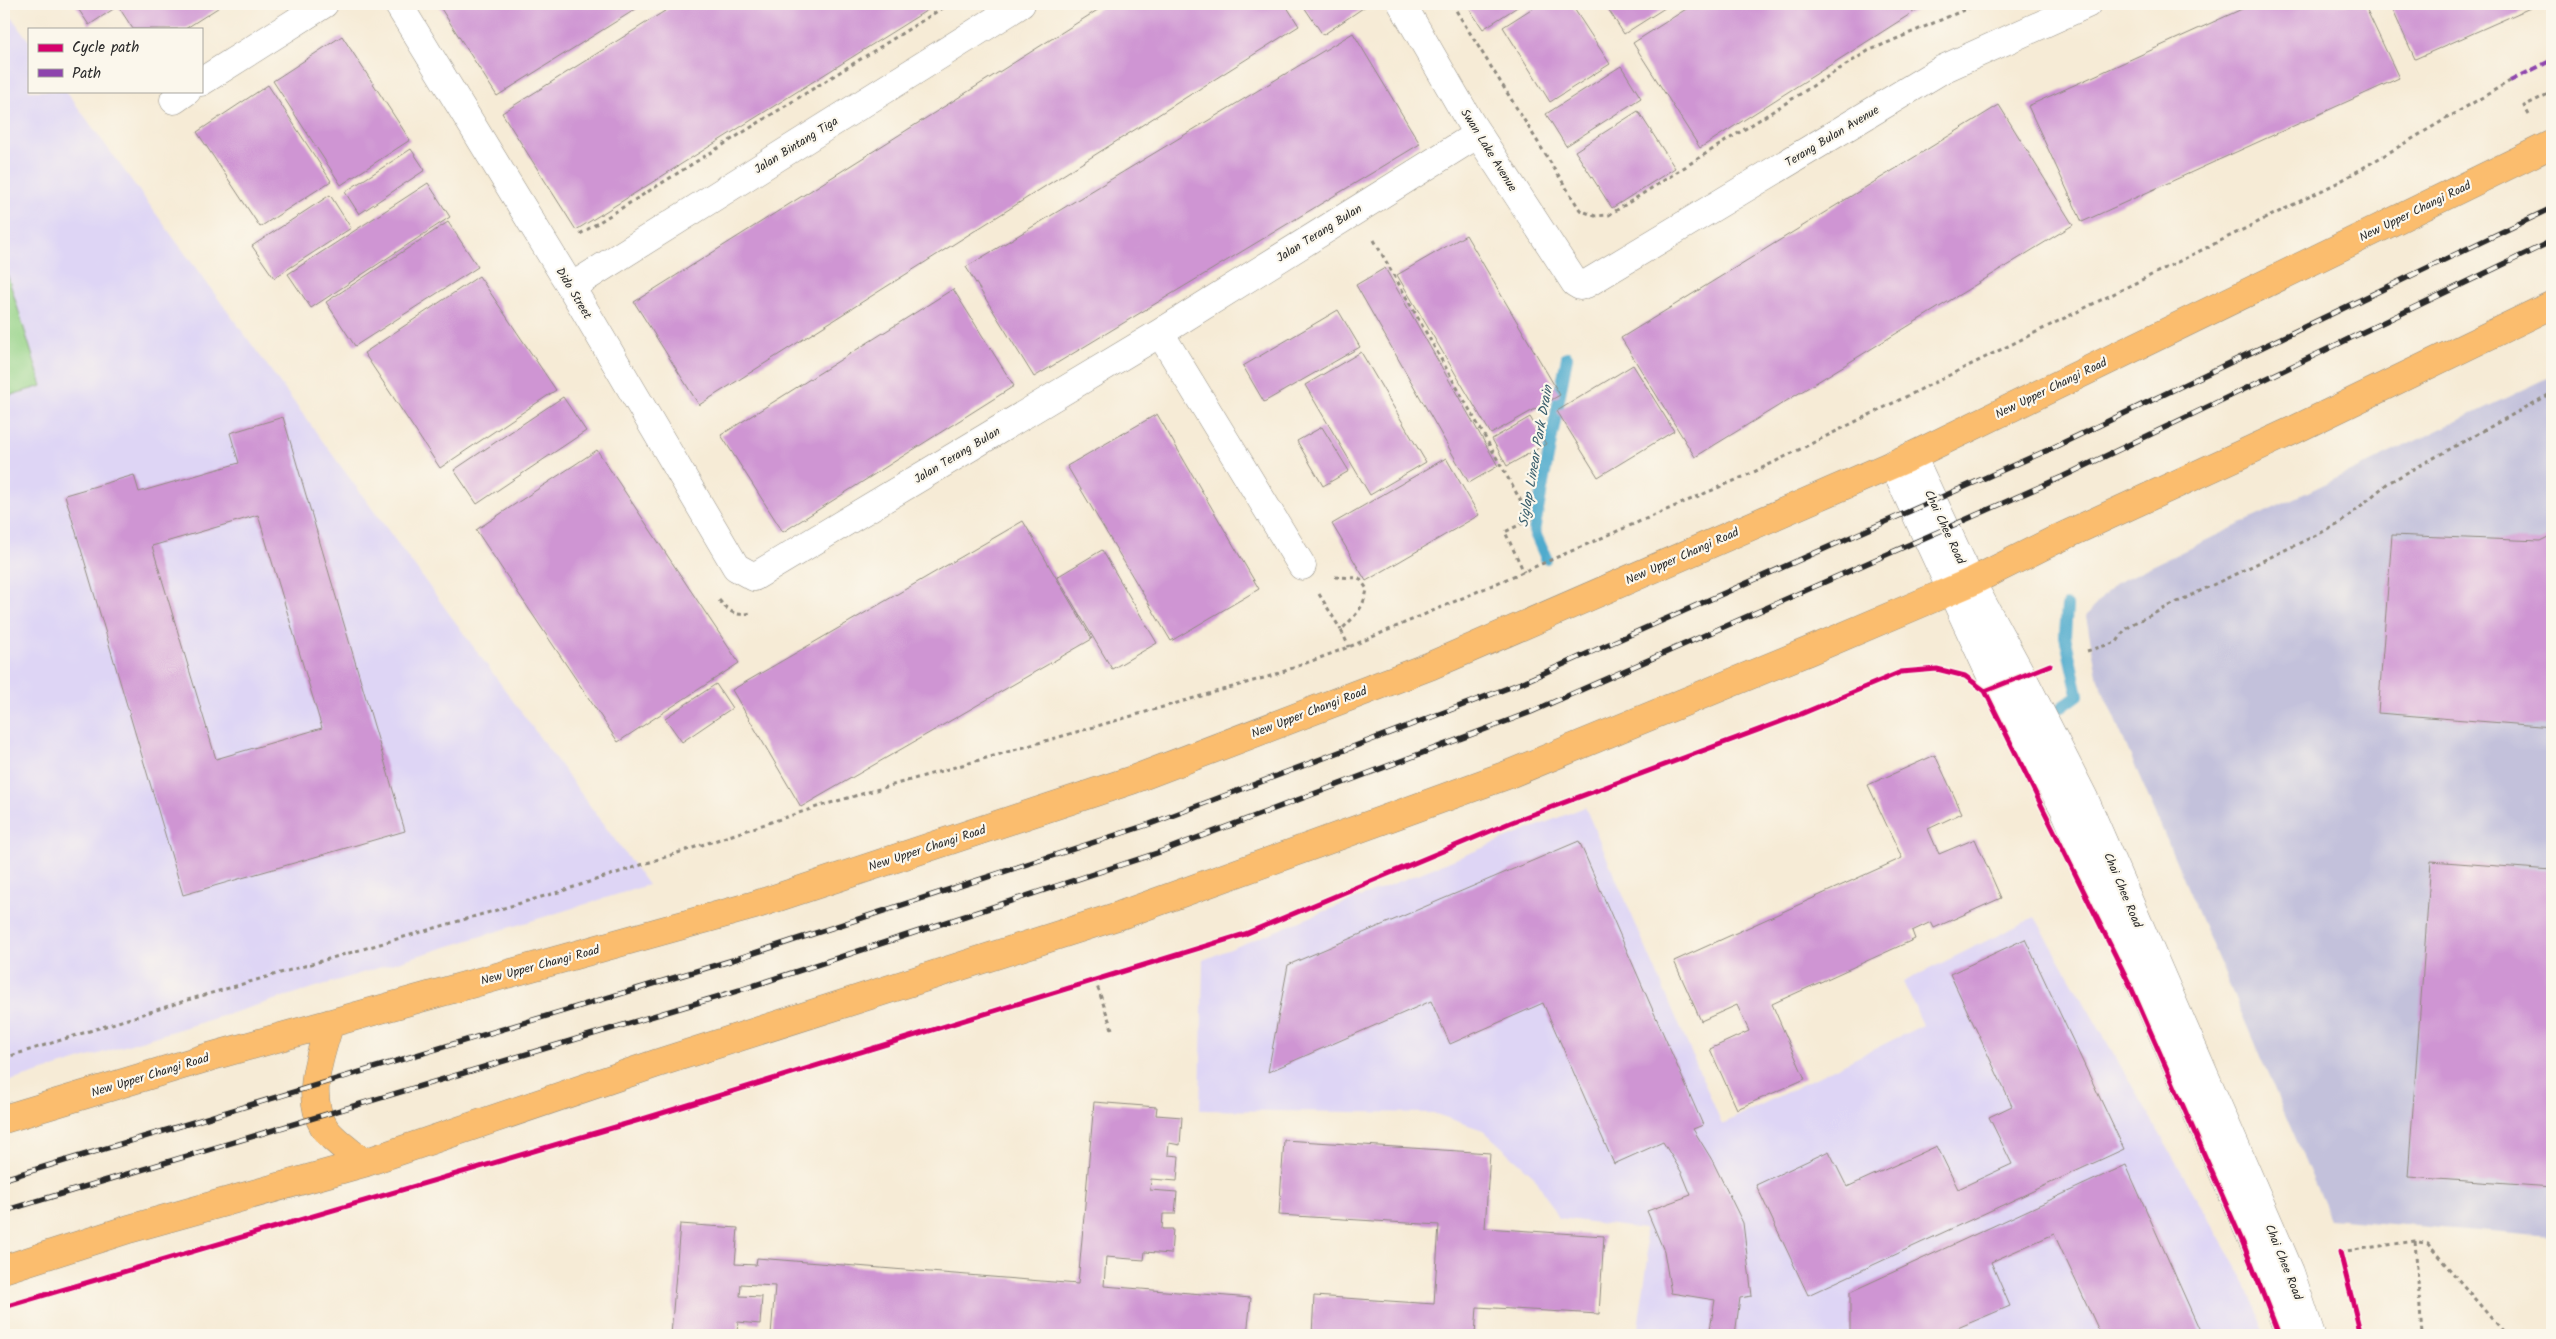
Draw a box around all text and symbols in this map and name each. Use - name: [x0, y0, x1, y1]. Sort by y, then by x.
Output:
- legend: [28, 28, 202, 92]
- text: Cycle path: [72, 36, 139, 60]
- text: Path: [72, 62, 101, 86]
- street label: Terang Bulan Avenue: [1782, 100, 1883, 172]
- street label: Swan Lake Avenue: [1455, 105, 1522, 196]
- street label: Jalan Bintang Tiga: [751, 112, 842, 179]
- street label: New Upper Changi Road: [2356, 176, 2475, 247]
- street label: Jalan Terang Bulan: [1273, 199, 1366, 267]
- street label: Dido Street: [551, 264, 597, 323]
- street label: New Upper Changi Road: [1992, 353, 2111, 424]
- water label: Siglap Linear Park Drain: [1513, 382, 1560, 529]
- street label: Jalan Terang Bulan: [910, 422, 1004, 489]
- street label: Chai Chee Road: [1919, 487, 1971, 568]
- street label: New Upper Changi Road: [1622, 522, 1743, 590]
- street label: New Upper Changi Road: [1249, 681, 1371, 743]
- street label: New Upper Changi Road: [866, 820, 989, 876]
- street label: Chai Chee Road: [2098, 850, 2147, 932]
- street label: New Upper Changi Road: [479, 940, 603, 990]
- street label: New Upper Changi Road: [89, 1048, 212, 1102]
- street label: Chai Chee Road: [2260, 1221, 2308, 1304]

